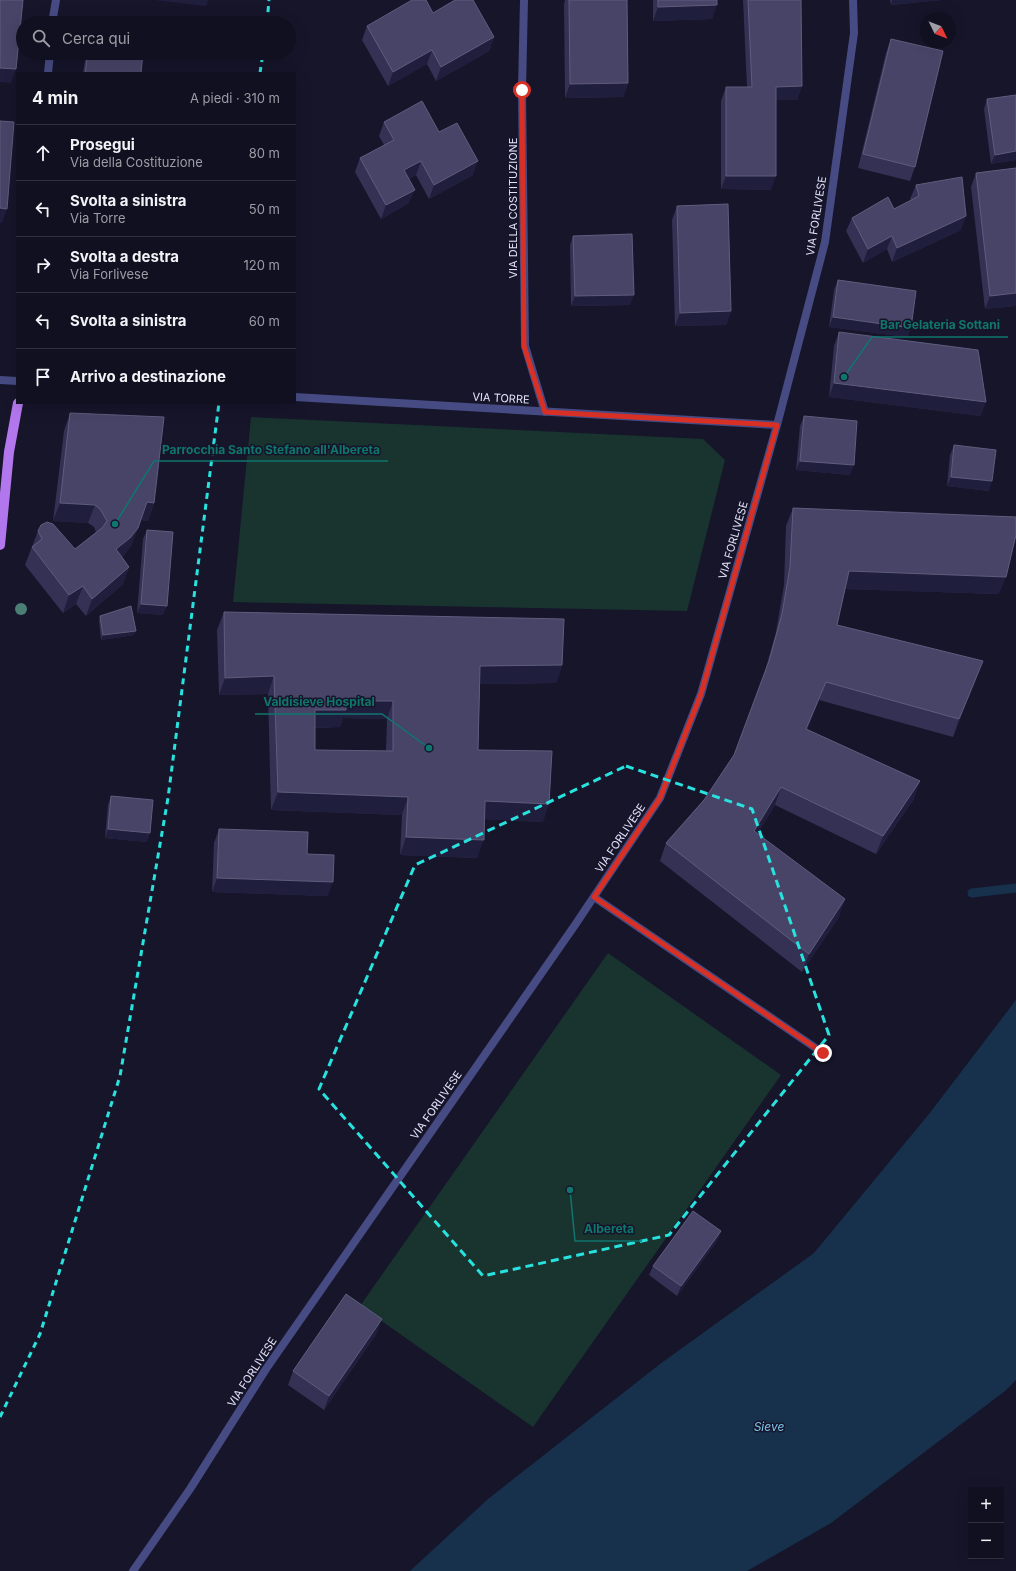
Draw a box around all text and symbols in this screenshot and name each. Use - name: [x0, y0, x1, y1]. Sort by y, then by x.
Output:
- north arrow: [920, 12, 956, 48]
- search box: [16, 16, 296, 60]
- icon: search: [30, 27, 52, 49]
- text: Cerca qui: [62, 29, 130, 48]
- route start: [513, 81, 531, 99]
- text: 4 min: [32, 88, 78, 108]
- text: A piedi · 310 m: [190, 90, 280, 106]
- text: Prosegui: [70, 135, 135, 154]
- street label: VIA DELLA COSTITUZIONE: [506, 138, 520, 278]
- icon: ahead: [32, 142, 54, 164]
- text: 80 m: [249, 145, 280, 161]
- text: Via della Costituzione: [70, 154, 203, 170]
- street label: VIA FORLIVESE: [803, 175, 829, 257]
- text: Svolta a sinistra: [70, 191, 187, 210]
- icon: left: [32, 198, 54, 220]
- text: 50 m: [249, 201, 280, 217]
- text: Via Torre: [70, 210, 126, 226]
- text: Svolta a destra: [70, 247, 179, 266]
- icon: right: [32, 254, 54, 276]
- text: 120 m: [244, 257, 280, 273]
- text: Via Forlivese: [70, 266, 149, 282]
- icon: left: [32, 310, 54, 332]
- text: Svolta a sinistra: [70, 311, 187, 330]
- text: 60 m: [249, 313, 280, 329]
- callout: Bar Gelateria Sottani: [872, 313, 1008, 337]
- text: Bar Gelateria Sottani: [880, 317, 1000, 332]
- icon: arrive: [32, 366, 54, 388]
- text: Arrivo a destinazione: [70, 367, 226, 386]
- street label: VIA TORRE: [472, 390, 530, 406]
- callout: Parrocchia Santo Stefano all'Albereta: [154, 437, 388, 461]
- text: Parrocchia Santo Stefano all'Albereta: [162, 442, 380, 457]
- street label: VIA FORLIVESE: [715, 499, 751, 581]
- callout: Valdisieve Hospital: [255, 690, 382, 714]
- text: Valdisieve Hospital: [263, 694, 375, 709]
- street label: VIA FORLIVESE: [592, 801, 648, 875]
- route end: [814, 1044, 832, 1062]
- street label: VIA FORLIVESE: [407, 1068, 465, 1142]
- callout: Albereta: [575, 1217, 642, 1241]
- text: Albereta: [584, 1221, 634, 1236]
- street label: VIA FORLIVESE: [224, 1335, 280, 1409]
- water label: Sieve: [754, 1419, 784, 1434]
- map controls: [968, 1487, 1004, 1559]
- button: +: [968, 1487, 1004, 1523]
- button: −: [968, 1523, 1004, 1559]

